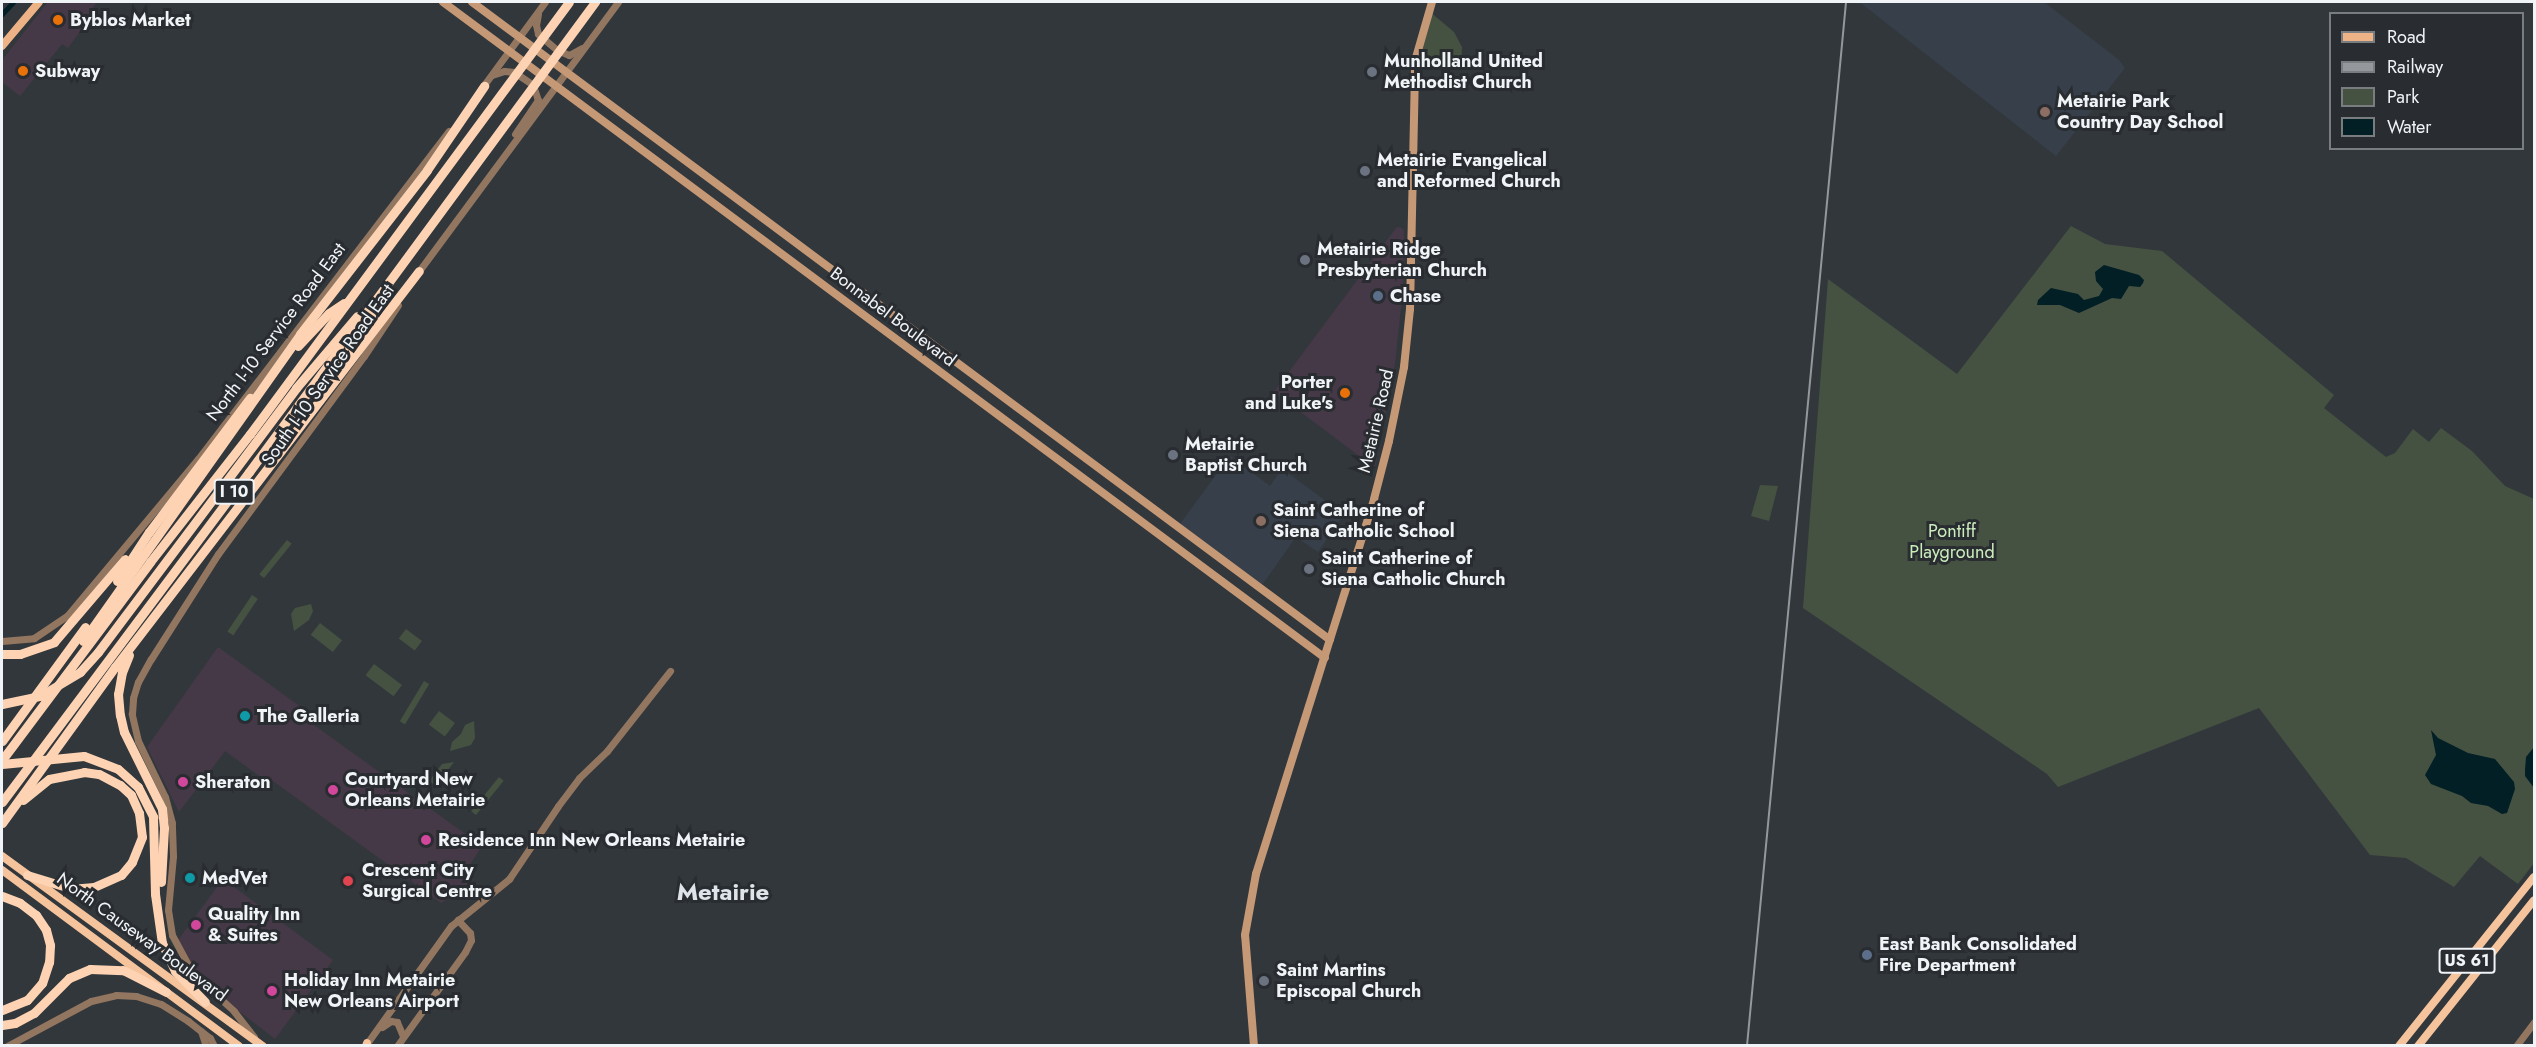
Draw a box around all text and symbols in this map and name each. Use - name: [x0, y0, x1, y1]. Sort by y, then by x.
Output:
- place label: Byblos Market: [70, 9, 191, 31]
- legend: [2329, 12, 2524, 150]
- marker: Byblos Market: [51, 13, 65, 27]
- text: Road: [2387, 24, 2426, 50]
- place label: Munholland United Methodist Church: [1384, 51, 1543, 94]
- text: Railway: [2387, 54, 2443, 80]
- place label: Subway: [35, 60, 100, 82]
- marker: Subway: [16, 64, 30, 78]
- marker: Munholland United Methodist Church: [1365, 65, 1379, 79]
- text: Park: [2387, 84, 2419, 110]
- place label: Metairie Park Country Day School: [2057, 91, 2223, 134]
- marker: Metairie Park Country Day School: [2038, 105, 2052, 119]
- text: Water: [2387, 114, 2431, 140]
- place label: Metairie Evangelical and Reformed Church: [1377, 150, 1561, 192]
- marker: Metairie Evangelical and Reformed Church: [1358, 164, 1372, 178]
- street label: North I-10 Service Road East: [202, 239, 350, 425]
- place label: Metairie Ridge Presbyterian Church: [1317, 239, 1487, 282]
- marker: Metairie Ridge Presbyterian Church: [1298, 253, 1312, 267]
- street label: Bonnabel Boulevard: [826, 263, 960, 371]
- street label: South I-10 Service Road East: [257, 280, 399, 470]
- place label: Chase: [1390, 285, 1441, 307]
- marker: Chase: [1371, 289, 1385, 303]
- street label: Metairie Road: [1354, 367, 1398, 475]
- place label: Porter and Luke's: [1245, 372, 1333, 415]
- marker: Porter and Luke's: [1338, 386, 1352, 400]
- place label: Metairie Baptist Church: [1185, 434, 1307, 476]
- marker: Metairie Baptist Church: [1166, 448, 1180, 462]
- road number: I 10: [213, 479, 255, 505]
- place label: Saint Catherine of Siena Catholic School: [1273, 500, 1454, 542]
- marker: Saint Catherine of Siena Catholic School: [1254, 514, 1268, 528]
- park label: Pontiff Playground: [1909, 521, 1995, 564]
- place label: Saint Catherine of Siena Catholic Church: [1321, 548, 1505, 590]
- marker: Saint Catherine of Siena Catholic Church: [1302, 562, 1316, 576]
- place label: The Galleria: [257, 705, 360, 727]
- marker: The Galleria: [238, 709, 252, 723]
- place label: Courtyard New Orleans Metairie: [345, 769, 485, 812]
- place label: Sheraton: [195, 771, 271, 793]
- marker: Sheraton: [176, 775, 190, 789]
- marker: Courtyard New Orleans Metairie: [326, 783, 340, 797]
- place label: Residence Inn New Orleans Metairie: [438, 829, 745, 851]
- marker: Residence Inn New Orleans Metairie: [419, 833, 433, 847]
- place label: Crescent City Surgical Centre: [362, 860, 492, 902]
- place label: MedVet: [202, 867, 267, 889]
- street label: North Causeway Boulevard: [53, 868, 231, 1006]
- marker: MedVet: [183, 871, 197, 885]
- marker: Crescent City Surgical Centre: [339, 872, 357, 890]
- district label: Metairie: [677, 878, 769, 906]
- place label: Quality Inn & Suites: [208, 904, 300, 946]
- marker: Quality Inn & Suites: [189, 918, 203, 932]
- place label: East Bank Consolidated Fire Department: [1879, 934, 2077, 976]
- marker: East Bank Consolidated Fire Department: [1860, 948, 1874, 962]
- road number: US 61: [2438, 948, 2496, 974]
- place label: Saint Martins Episcopal Church: [1276, 960, 1421, 1002]
- place label: Holiday Inn Metairie New Orleans Airport: [284, 970, 459, 1012]
- marker: Saint Martins Episcopal Church: [1257, 974, 1271, 988]
- marker: Holiday Inn Metairie New Orleans Airport: [265, 984, 279, 998]

